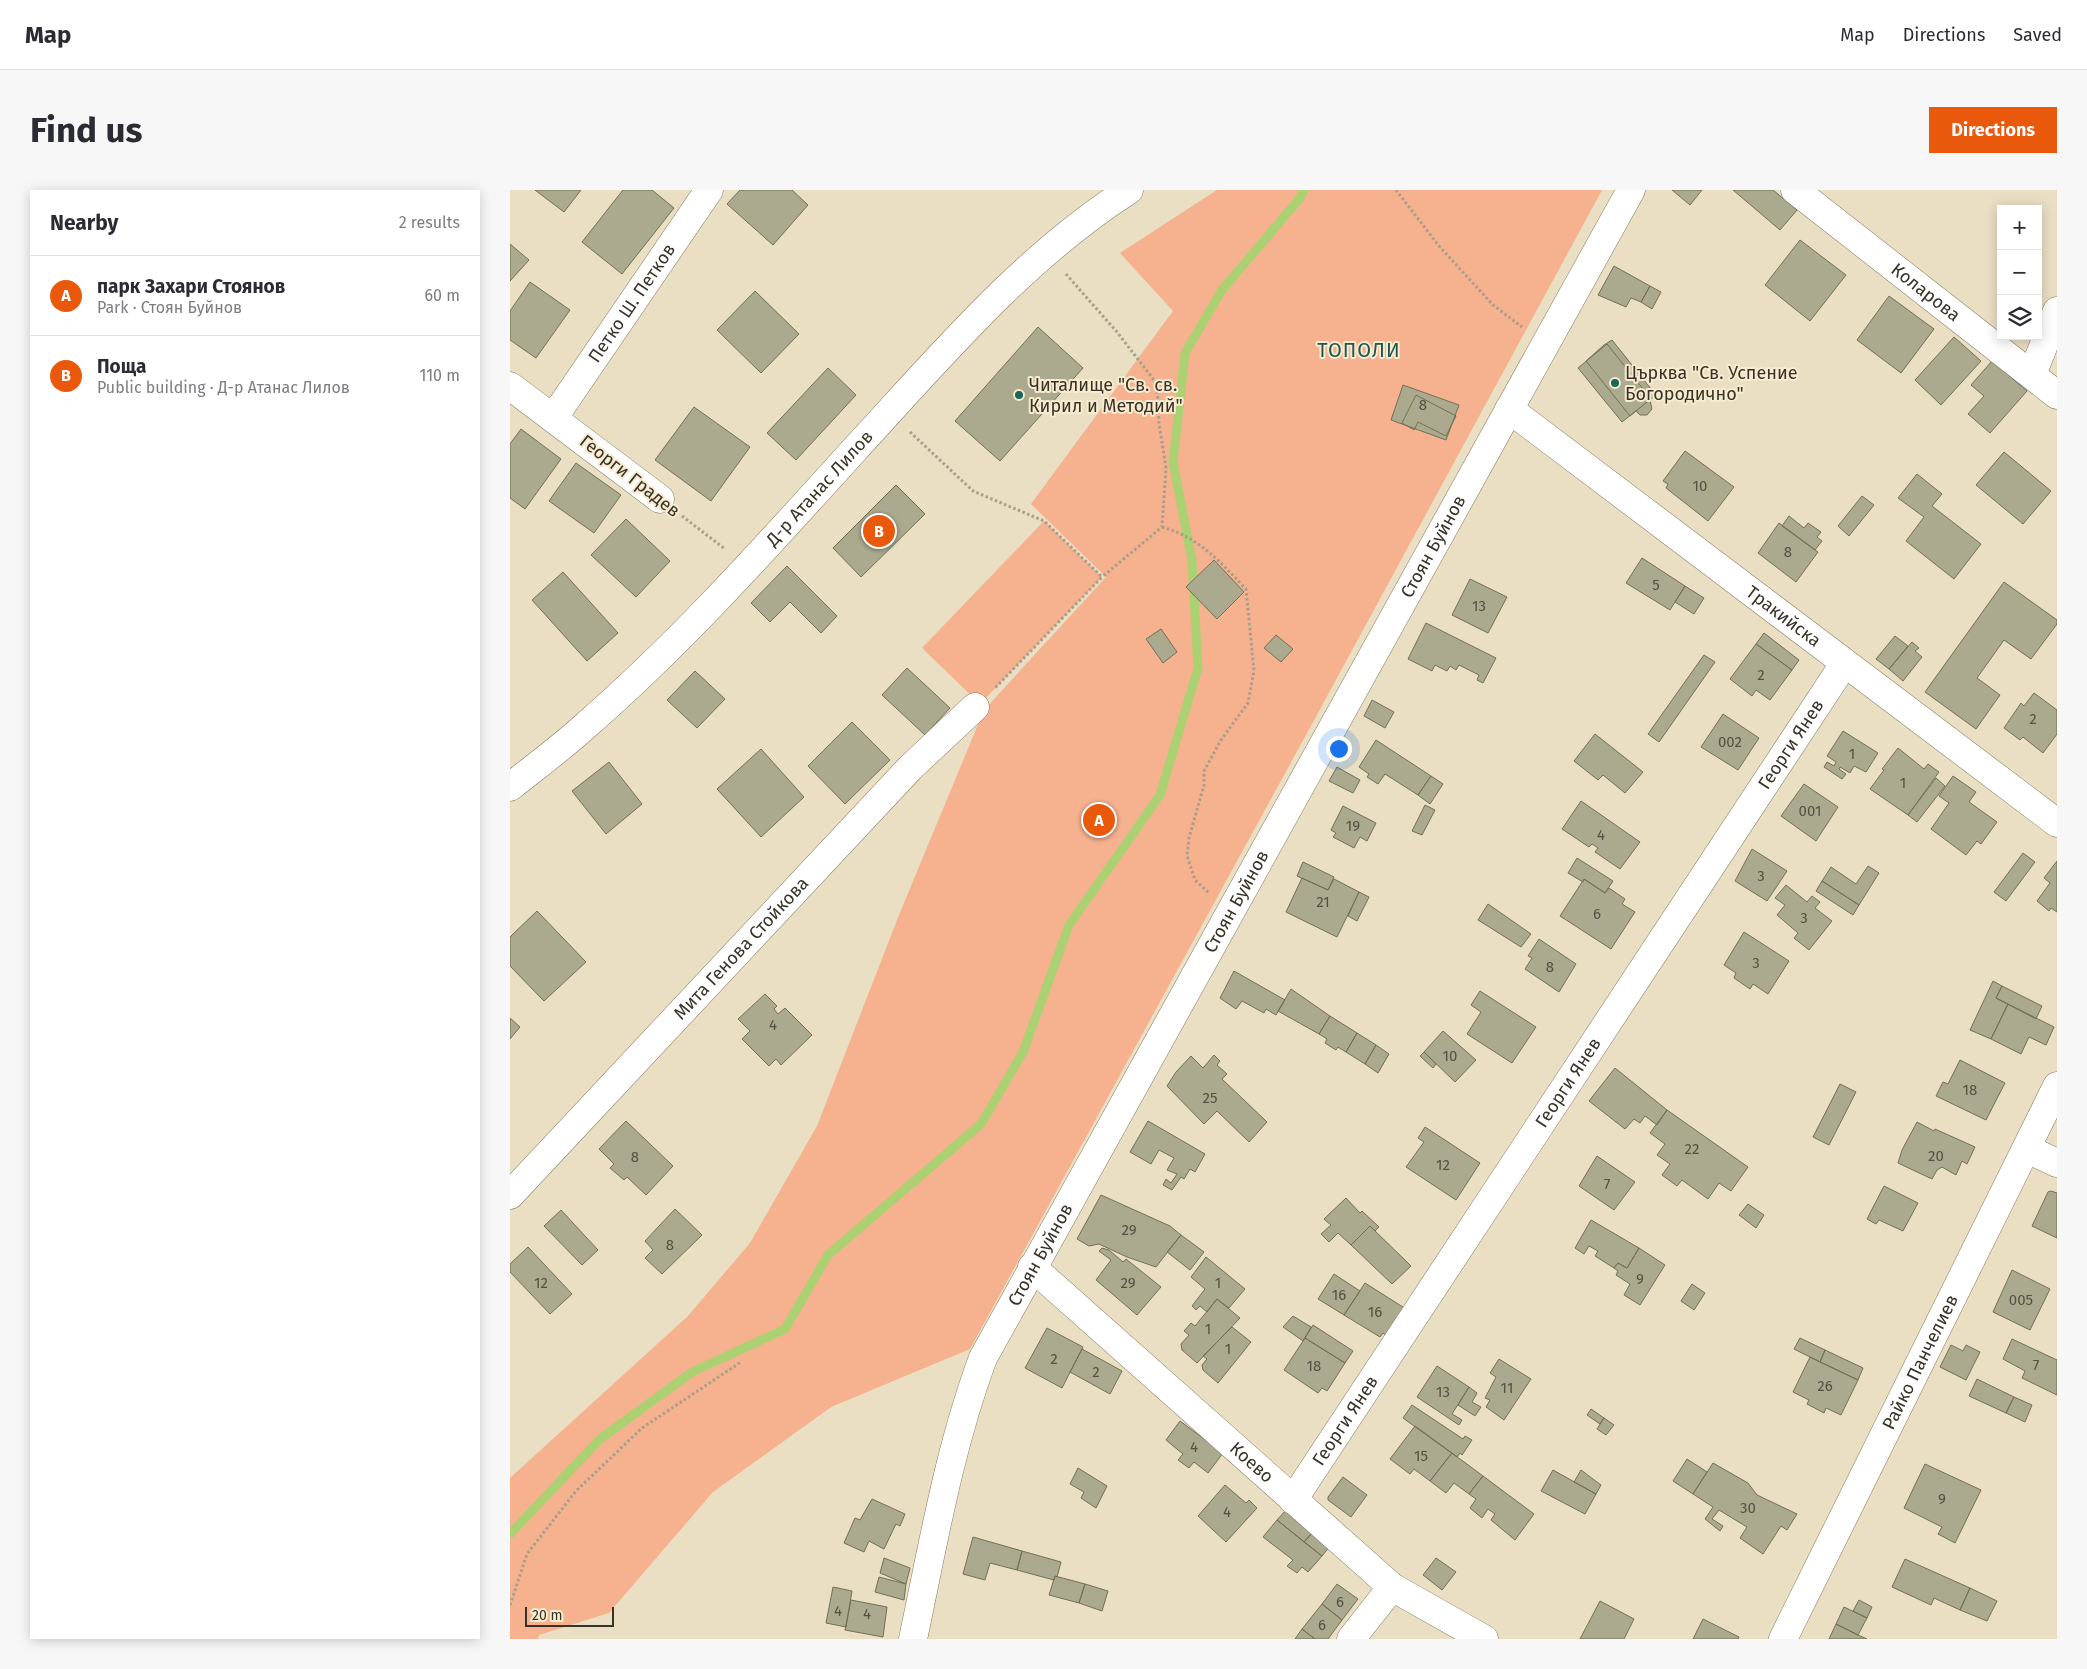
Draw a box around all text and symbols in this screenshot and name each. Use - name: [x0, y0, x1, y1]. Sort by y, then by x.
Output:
- text: Map: [25, 21, 71, 49]
- text: Map: [1840, 24, 1875, 46]
- text: Directions: [1903, 24, 1985, 46]
- text: Saved: [2013, 24, 2062, 46]
- button: Directions: [1929, 107, 2057, 153]
- text: Find us: [30, 109, 142, 151]
- map controls: [1997, 205, 2042, 340]
- button: +: [1997, 205, 2042, 250]
- text: Nearby: [50, 210, 118, 236]
- text: 2 results: [399, 213, 460, 232]
- street label: Петко Ш. Петков: [583, 239, 680, 367]
- button: −: [1997, 250, 2042, 295]
- street label: Коларова: [1887, 258, 1965, 326]
- text: парк Захари Стоянов: [97, 275, 285, 298]
- text: A: [61, 286, 71, 305]
- text: 60 m: [425, 286, 460, 305]
- button: layers: [1997, 295, 2042, 340]
- text: Park · Стоян Буйнов: [97, 298, 242, 317]
- district label: ТОПОЛИ: [1317, 338, 1401, 362]
- text: Поща: [97, 355, 146, 378]
- place label: Църква "Св. Успение Богородично": [1625, 362, 1798, 405]
- text: B: [61, 366, 71, 385]
- text: 110 m: [419, 366, 460, 385]
- place label: Читалище "Св. св. Кирил и Методий": [1029, 374, 1183, 417]
- marker: Църква "Св. Успение Богородично": [1609, 377, 1621, 389]
- text: Public building · Д-р Атанас Лилов: [97, 378, 350, 397]
- marker: Читалище "Св. св. Кирил и Методий": [1013, 389, 1025, 401]
- house number: 8: [1419, 396, 1427, 414]
- street label: Д-р Атанас Лилов: [761, 426, 878, 551]
- street label: Георги Градев: [576, 430, 684, 522]
- house number: 10: [1693, 477, 1707, 495]
- street label: Стоян Буйнов: [1396, 491, 1471, 602]
- pin: B: [863, 512, 895, 550]
- house number: 8: [1784, 543, 1792, 561]
- house number: 5: [1652, 576, 1660, 594]
- street label: Тракийска: [1742, 581, 1825, 652]
- house number: 13: [1472, 597, 1486, 615]
- house number: 2: [1757, 666, 1765, 684]
- street label: Георги Янев: [1753, 695, 1829, 794]
- house number: 2: [2029, 710, 2037, 728]
- house number: 002: [1718, 733, 1742, 751]
- your location: [1326, 736, 1352, 762]
- house number: 1: [1849, 745, 1855, 763]
- house number: 1: [1900, 774, 1906, 792]
- pin: A: [1083, 801, 1115, 839]
- house number: 001: [1799, 802, 1821, 820]
- house number: 19: [1346, 817, 1360, 835]
- house number: 4: [1597, 826, 1605, 844]
- street label: Стоян Буйнов: [1199, 846, 1274, 957]
- house number: 3: [1757, 867, 1765, 885]
- street label: Мита Генова Стойкова: [669, 872, 813, 1024]
- house number: 21: [1316, 893, 1330, 911]
- house number: 6: [1593, 905, 1601, 923]
- house number: 3: [1800, 909, 1808, 927]
- house number: 3: [1752, 954, 1760, 972]
- house number: 8: [1546, 958, 1554, 976]
- house number: 4: [769, 1016, 777, 1034]
- street label: Георги Янев: [1531, 1033, 1606, 1132]
- house number: 10: [1443, 1047, 1457, 1065]
- house number: 18: [1963, 1081, 1977, 1099]
- house number: 25: [1203, 1089, 1217, 1107]
- house number: 22: [1685, 1140, 1699, 1158]
- house number: 20: [1928, 1147, 1944, 1165]
- house number: 8: [631, 1148, 639, 1166]
- house number: 12: [1436, 1156, 1450, 1174]
- house number: 7: [1604, 1175, 1611, 1193]
- street label: Стоян Буйнов: [1003, 1200, 1078, 1310]
- house number: 29: [1121, 1221, 1137, 1239]
- house number: 8: [666, 1236, 674, 1254]
- house number: 9: [1636, 1270, 1644, 1288]
- house number: 12: [534, 1274, 548, 1292]
- house number: 29: [1120, 1274, 1136, 1292]
- house number: 1: [1215, 1274, 1221, 1292]
- house number: 16: [1332, 1286, 1346, 1304]
- street label: Райко Панчелиев: [1877, 1291, 1963, 1433]
- house number: 005: [2009, 1291, 2033, 1309]
- house number: 16: [1368, 1303, 1382, 1321]
- house number: 1: [1205, 1320, 1211, 1338]
- house number: 1: [1225, 1340, 1231, 1358]
- house number: 2: [1050, 1350, 1058, 1368]
- house number: 7: [2033, 1356, 2040, 1374]
- house number: 18: [1307, 1357, 1321, 1375]
- house number: 2: [1092, 1363, 1100, 1381]
- street label: Георги Янев: [1308, 1372, 1383, 1470]
- house number: 26: [1817, 1377, 1833, 1395]
- house number: 11: [1501, 1379, 1513, 1397]
- house number: 13: [1436, 1383, 1450, 1401]
- street label: Коево: [1225, 1437, 1278, 1488]
- house number: 4: [1190, 1438, 1198, 1456]
- house number: 15: [1414, 1447, 1428, 1465]
- house number: 9: [1938, 1490, 1946, 1508]
- house number: 30: [1740, 1499, 1756, 1517]
- house number: 4: [1223, 1503, 1231, 1521]
- house number: 6: [1336, 1593, 1344, 1611]
- house number: 4: [834, 1602, 842, 1620]
- scale bar: [525, 1604, 614, 1627]
- house number: 4: [863, 1605, 871, 1623]
- text: 20 m: [532, 1607, 562, 1624]
- house number: 6: [1318, 1616, 1326, 1634]

